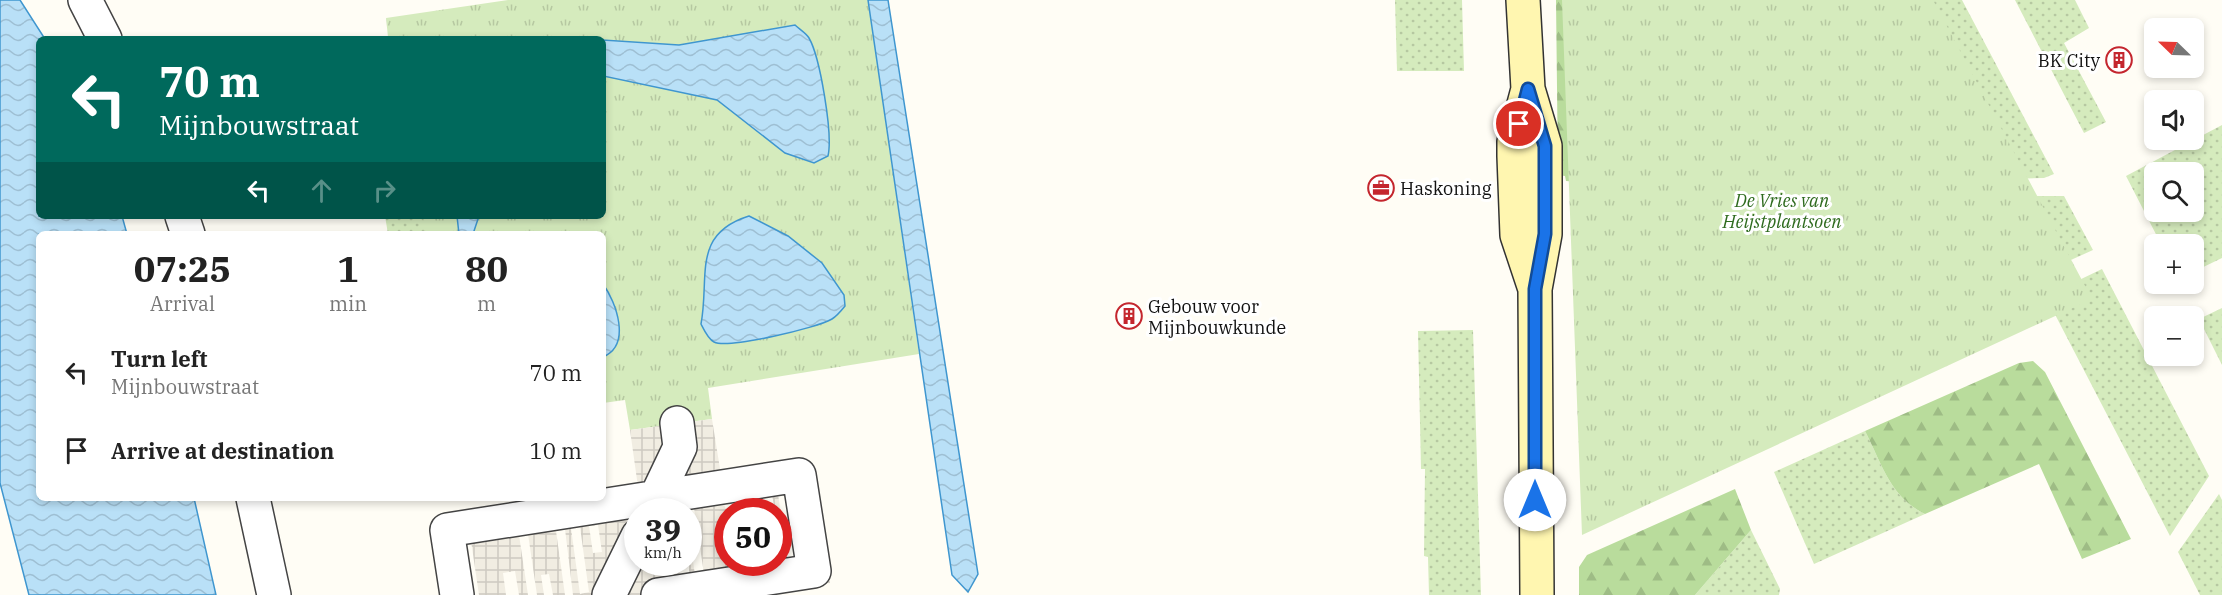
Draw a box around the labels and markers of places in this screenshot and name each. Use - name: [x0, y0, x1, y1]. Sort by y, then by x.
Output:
- building icon: BK City: [2104, 45, 2134, 75]
- place label: BK City: [2038, 49, 2100, 72]
- pin: [1493, 98, 1544, 149]
- office icon: Haskoning: [1366, 173, 1396, 203]
- place label: Haskoning: [1400, 177, 1492, 200]
- place label: Gebouw voor Mijnbouwkunde: [1148, 295, 1286, 339]
- building icon: Gebouw voor Mijnbouwkunde: [1114, 301, 1144, 331]

